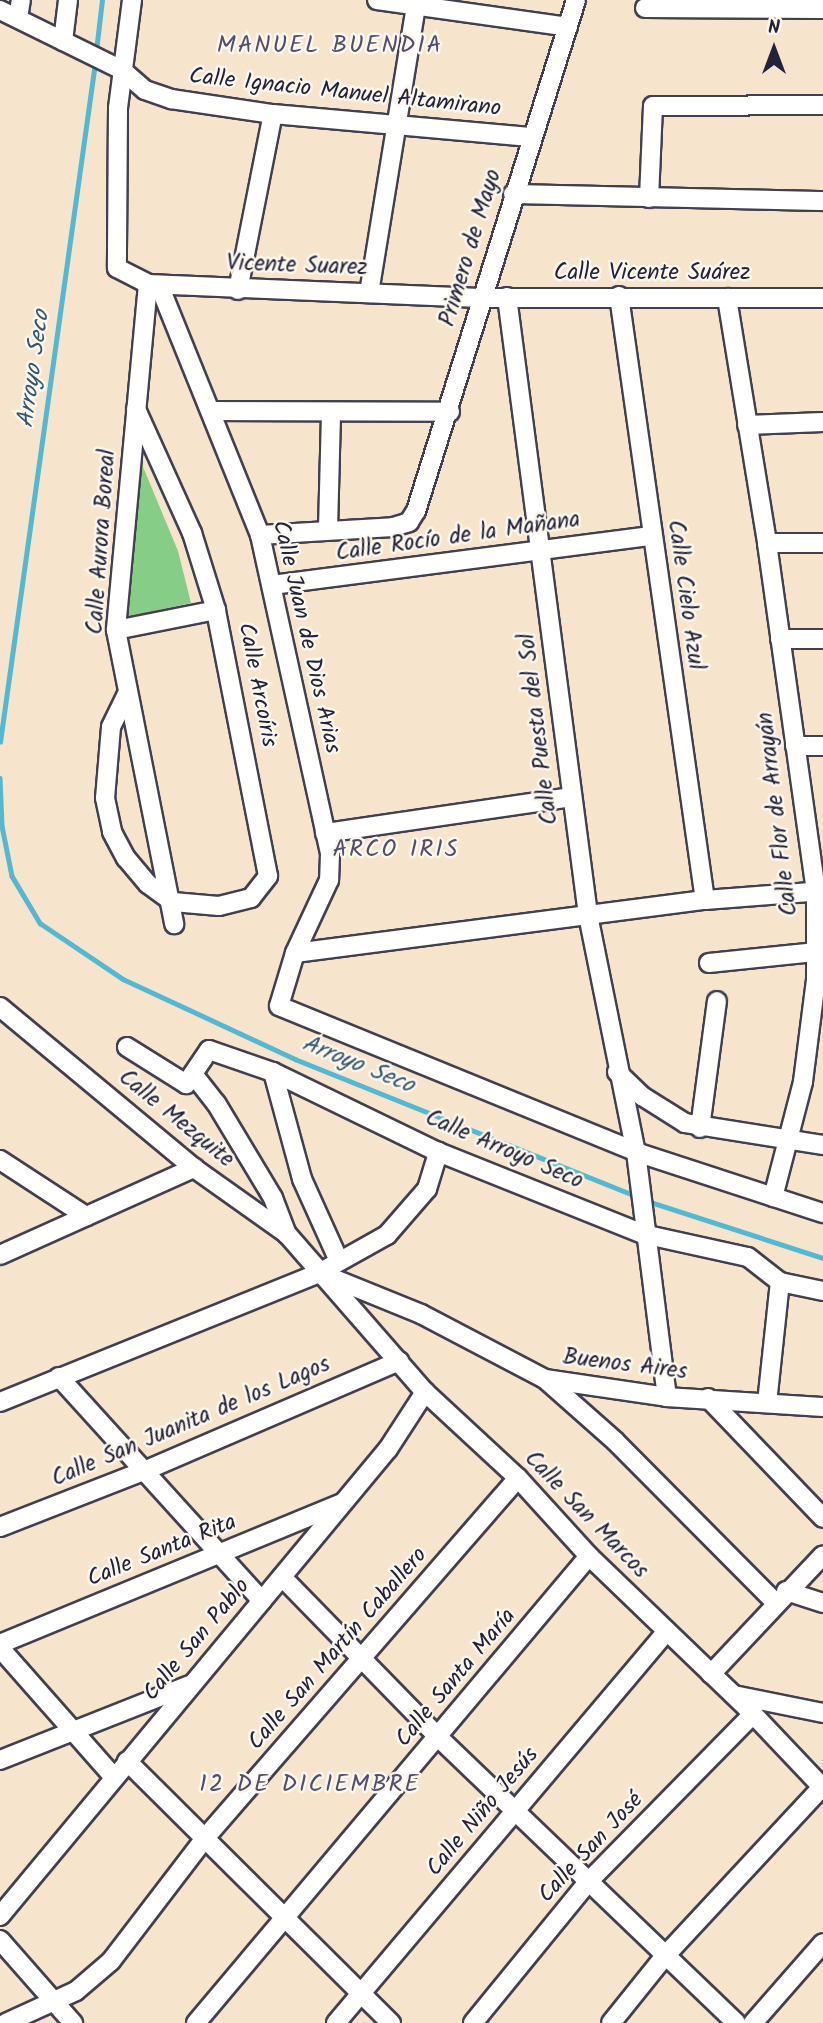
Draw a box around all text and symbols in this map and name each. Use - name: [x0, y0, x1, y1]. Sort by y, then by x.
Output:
- text: N: [768, 13, 780, 43]
- north arrow: [739, 14, 809, 84]
- district label: MANUEL BUENDIA: [219, 32, 441, 60]
- street label: Calle Ignacio Manuel Altamirano: [188, 63, 502, 123]
- street label: Primero de Mayo: [434, 166, 508, 330]
- street label: Vicente Suarez: [226, 250, 368, 282]
- street label: Calle Vicente Suárez: [554, 259, 750, 287]
- water label: Arroyo Seco: [12, 308, 56, 430]
- street label: Calle Aurora Boreal: [82, 448, 122, 636]
- street label: Calle Rocío de la Mañana: [334, 506, 582, 568]
- street label: Calle Juan de Dios Arias: [266, 518, 346, 756]
- street label: Calle Cielo Azul: [661, 518, 709, 672]
- street label: Calle Arcoíris: [231, 621, 283, 749]
- street label: Calle Puesta del Sol: [514, 632, 564, 826]
- street label: Calle Flor de Arrayán: [752, 710, 804, 918]
- district label: ARCO IRIS: [334, 836, 458, 864]
- water label: Arroyo Seco: [298, 1030, 418, 1100]
- street label: Calle Mezquite: [113, 1064, 239, 1174]
- street label: Calle Arroyo Seco: [421, 1104, 587, 1196]
- street label: Buenos Aires: [561, 1344, 689, 1386]
- street label: Calle San Juanita de los Lagos: [48, 1351, 334, 1493]
- street label: Calle San Marcos: [518, 1445, 654, 1585]
- street label: Calle Santa Rita: [84, 1509, 240, 1593]
- street label: Calle San Martín Caballero: [243, 1542, 433, 1756]
- street label: Calle San Pablo: [138, 1573, 256, 1707]
- street label: Calle Santa María: [390, 1603, 522, 1753]
- street label: Calle Niño Jesús: [421, 1742, 545, 1882]
- district label: 12 DE DICIEMBRE: [201, 1771, 419, 1799]
- street label: Calle San José: [533, 1787, 649, 1909]

